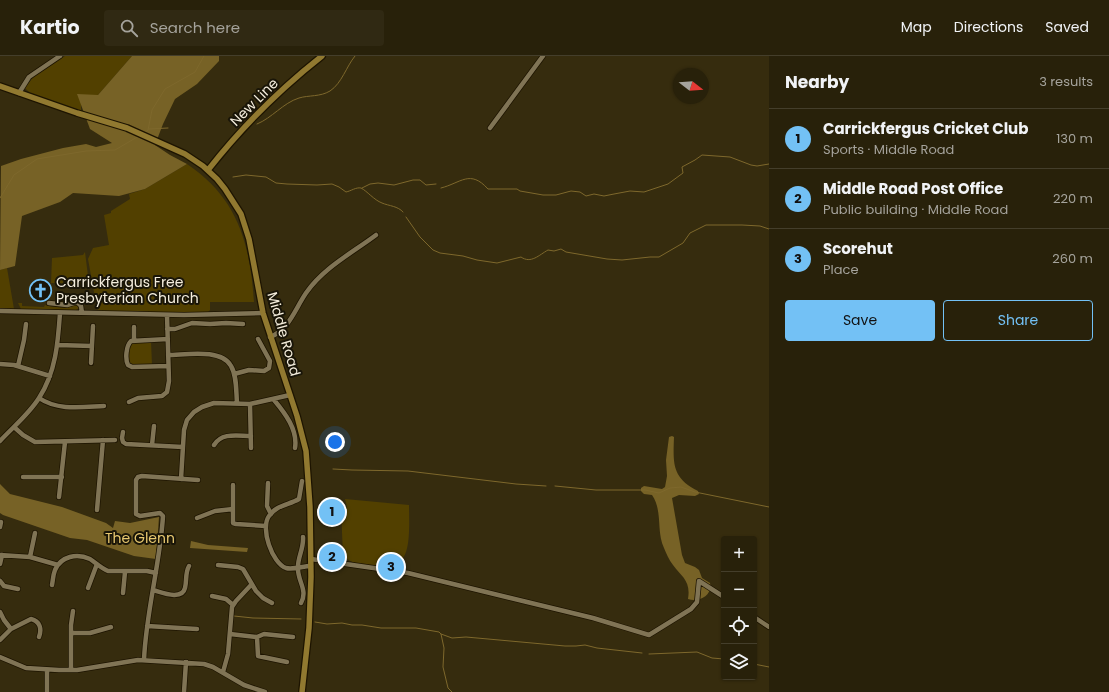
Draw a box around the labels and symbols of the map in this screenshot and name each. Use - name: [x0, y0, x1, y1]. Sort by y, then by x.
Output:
- north arrow: [673, 68, 709, 104]
- street label: New Line: [225, 73, 283, 131]
- place label: Carrickfergus Free Presbyterian Church: [56, 272, 199, 308]
- church icon: Carrickfergus Free Presbyterian Church: [27, 277, 53, 303]
- street label: Middle Road: [262, 290, 306, 378]
- your location: [325, 432, 345, 452]
- pin: 1: [319, 497, 345, 527]
- park label: The Glenn: [105, 528, 175, 548]
- pin: 2: [319, 542, 345, 572]
- pin: 3: [378, 552, 404, 582]

